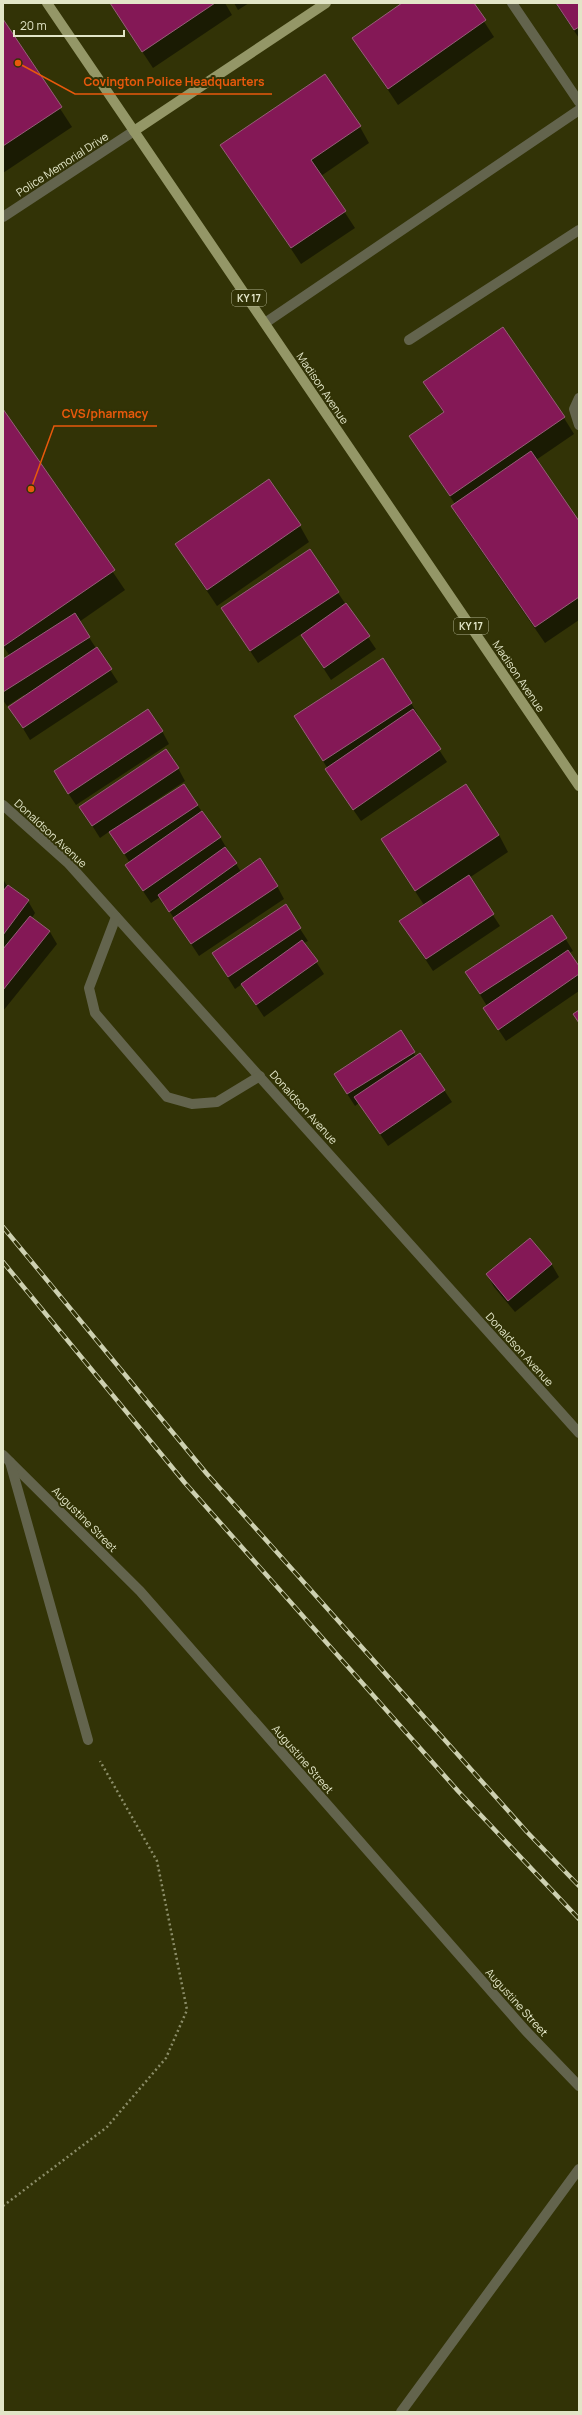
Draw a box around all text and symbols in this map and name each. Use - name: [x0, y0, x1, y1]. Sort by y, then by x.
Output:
- scale bar: [14, 12, 124, 38]
- text: 20 m: [20, 17, 47, 34]
- callout: Covington Police Headquarters: [75, 70, 272, 94]
- text: Covington Police Headquarters: [83, 73, 265, 90]
- street label: Police Memorial Drive: [13, 128, 112, 199]
- road number: KY 17: [232, 290, 266, 306]
- street label: Madison Avenue: [294, 349, 353, 427]
- callout: CVS/pharmacy: [54, 402, 157, 426]
- text: CVS/pharmacy: [62, 405, 149, 422]
- road number: KY 17: [454, 618, 488, 634]
- street label: Madison Avenue: [490, 637, 549, 715]
- street label: Donaldson Avenue: [11, 795, 91, 871]
- street label: Donaldson Avenue: [267, 1067, 341, 1147]
- street label: Donaldson Avenue: [483, 1309, 557, 1389]
- street label: Augustine Street: [49, 1483, 121, 1555]
- street label: Augustine Street: [269, 1721, 337, 1797]
- street label: Augustine Street: [482, 1965, 552, 2039]

